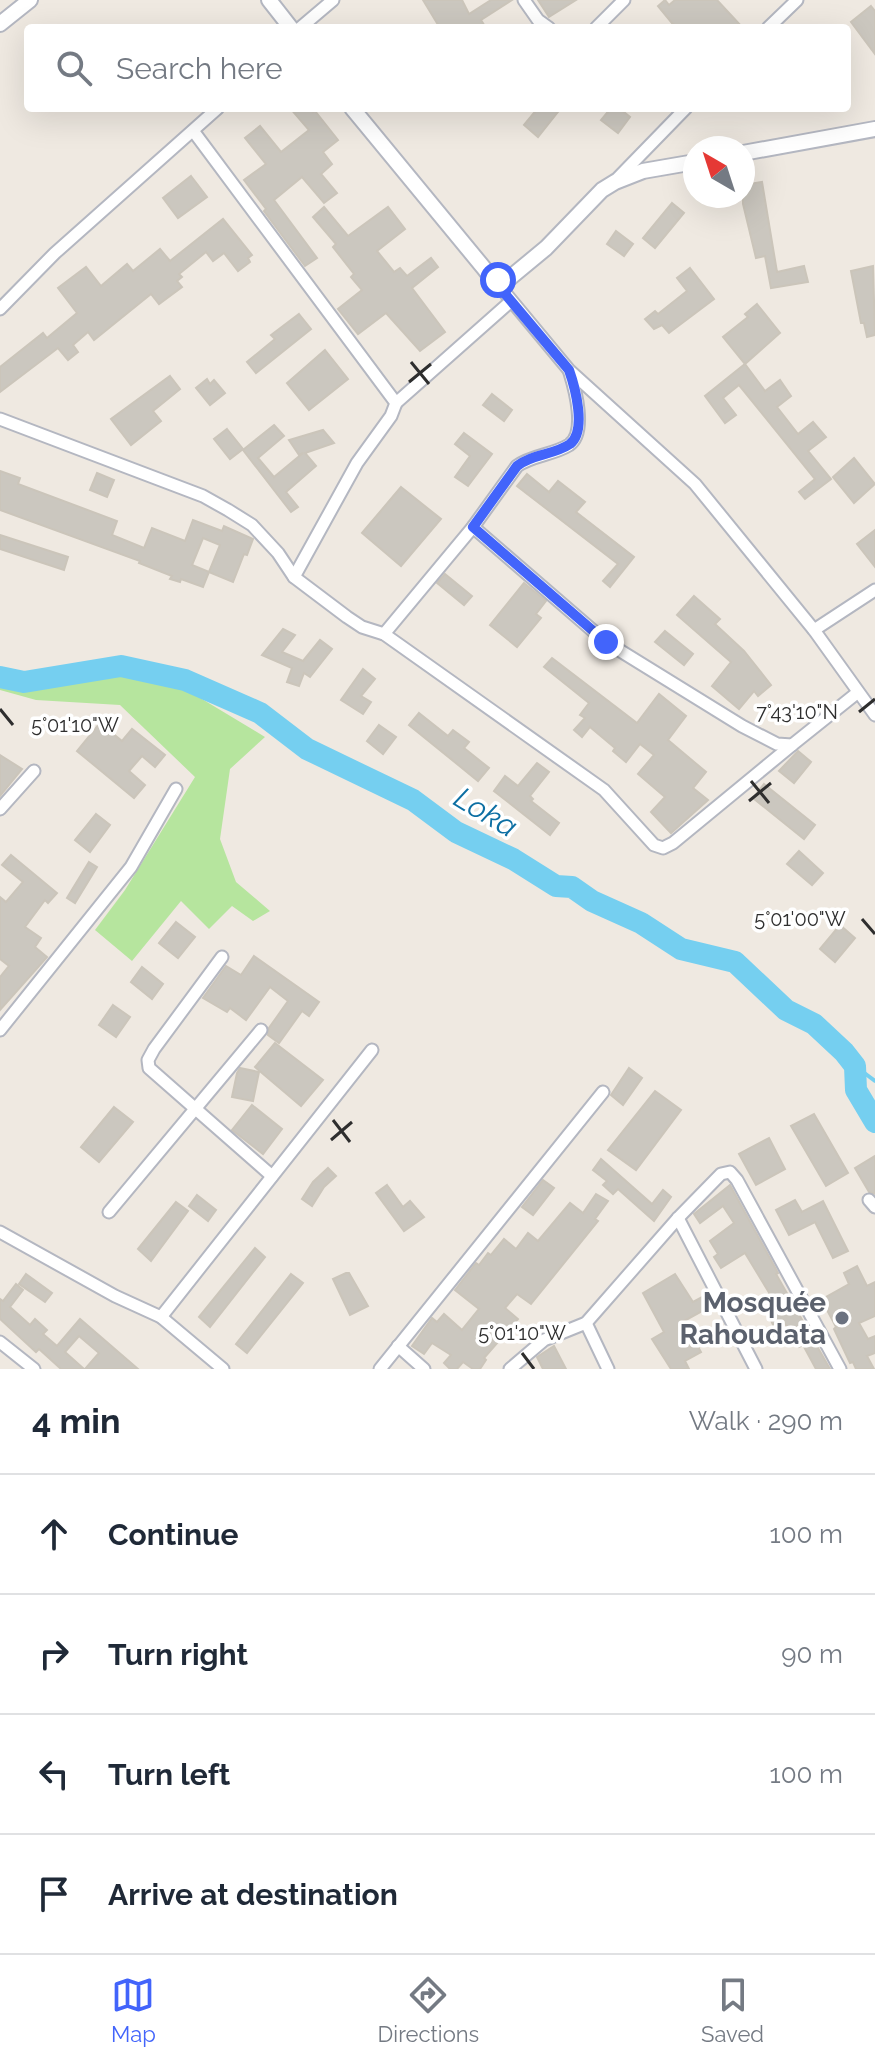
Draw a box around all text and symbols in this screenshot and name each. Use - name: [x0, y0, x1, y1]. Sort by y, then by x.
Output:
- search box: [24, 24, 851, 112]
- icon: search: [52, 46, 96, 90]
- text: Search here: [116, 51, 283, 86]
- north arrow: [683, 136, 755, 208]
- route start: [480, 262, 516, 298]
- route end: [588, 624, 624, 660]
- text: 7°43'10"N: [756, 700, 838, 724]
- text: 5°01'10"W: [31, 713, 119, 737]
- water label: Loka: [448, 780, 524, 844]
- text: 5°01'00"W: [754, 907, 846, 931]
- place label: Mosquée Rahoudata: [680, 1286, 826, 1351]
- marker: Mosquée Rahoudata: [833, 1309, 851, 1327]
- text: 5°01'10"W: [478, 1321, 566, 1345]
- text: 4 min: [32, 1401, 120, 1441]
- text: Walk · 290 m: [689, 1406, 843, 1436]
- icon: ahead: [32, 1512, 76, 1556]
- text: Continue: [108, 1517, 239, 1552]
- text: 100 m: [770, 1519, 843, 1549]
- icon: right: [32, 1632, 76, 1676]
- text: Turn right: [108, 1637, 248, 1672]
- text: 90 m: [781, 1639, 843, 1669]
- icon: left: [32, 1752, 76, 1796]
- text: Turn left: [108, 1757, 230, 1792]
- text: 100 m: [770, 1759, 843, 1789]
- icon: arrive: [32, 1872, 76, 1916]
- text: Arrive at destination: [108, 1877, 398, 1912]
- tab: Map: [111, 1973, 156, 2047]
- tab: Directions: [378, 1973, 479, 2047]
- tab: Saved: [701, 1973, 764, 2047]

